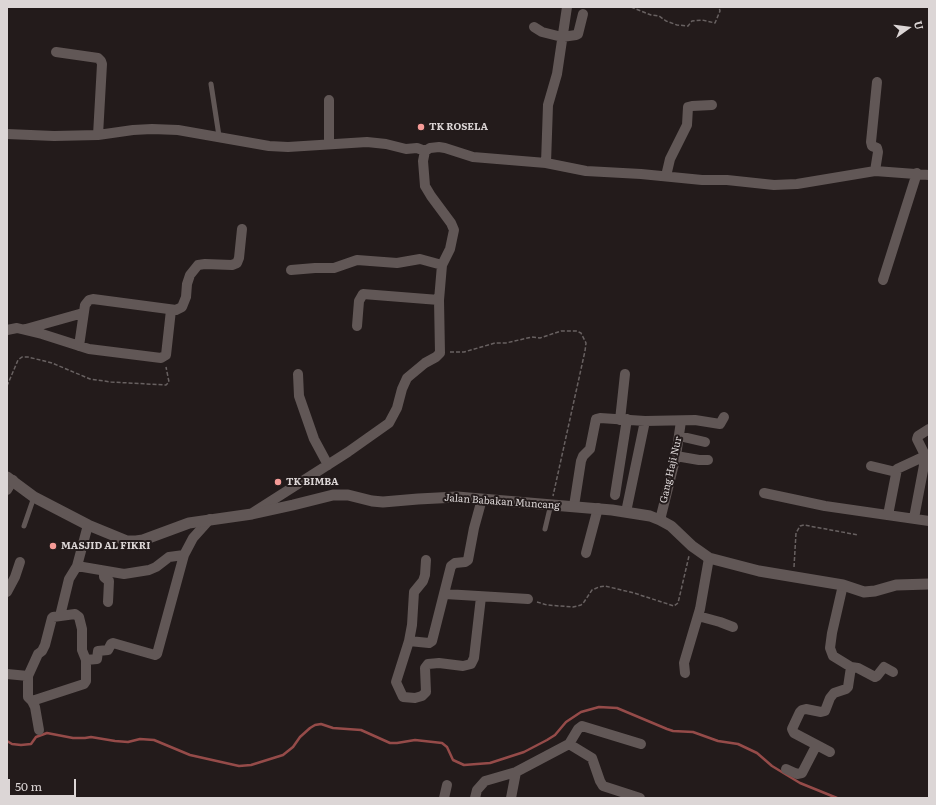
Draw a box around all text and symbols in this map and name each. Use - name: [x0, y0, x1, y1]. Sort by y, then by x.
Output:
- north arrow: [888, 8, 928, 48]
- text: U: [911, 19, 928, 31]
- place label: TK ROSELA: [429, 121, 488, 133]
- marker: TK ROSELA: [416, 122, 426, 132]
- street label: Gang Haji Nur: [657, 435, 685, 505]
- place label: TK BIMBA: [286, 476, 339, 488]
- marker: TK BIMBA: [273, 477, 283, 487]
- street label: Jalan Babakan Muncang: [444, 492, 560, 512]
- place label: MASJID AL FIKRI: [61, 540, 150, 552]
- marker: MASJID AL FIKRI: [48, 541, 58, 551]
- scale bar: [10, 771, 78, 797]
- text: 50 m: [15, 777, 42, 795]

